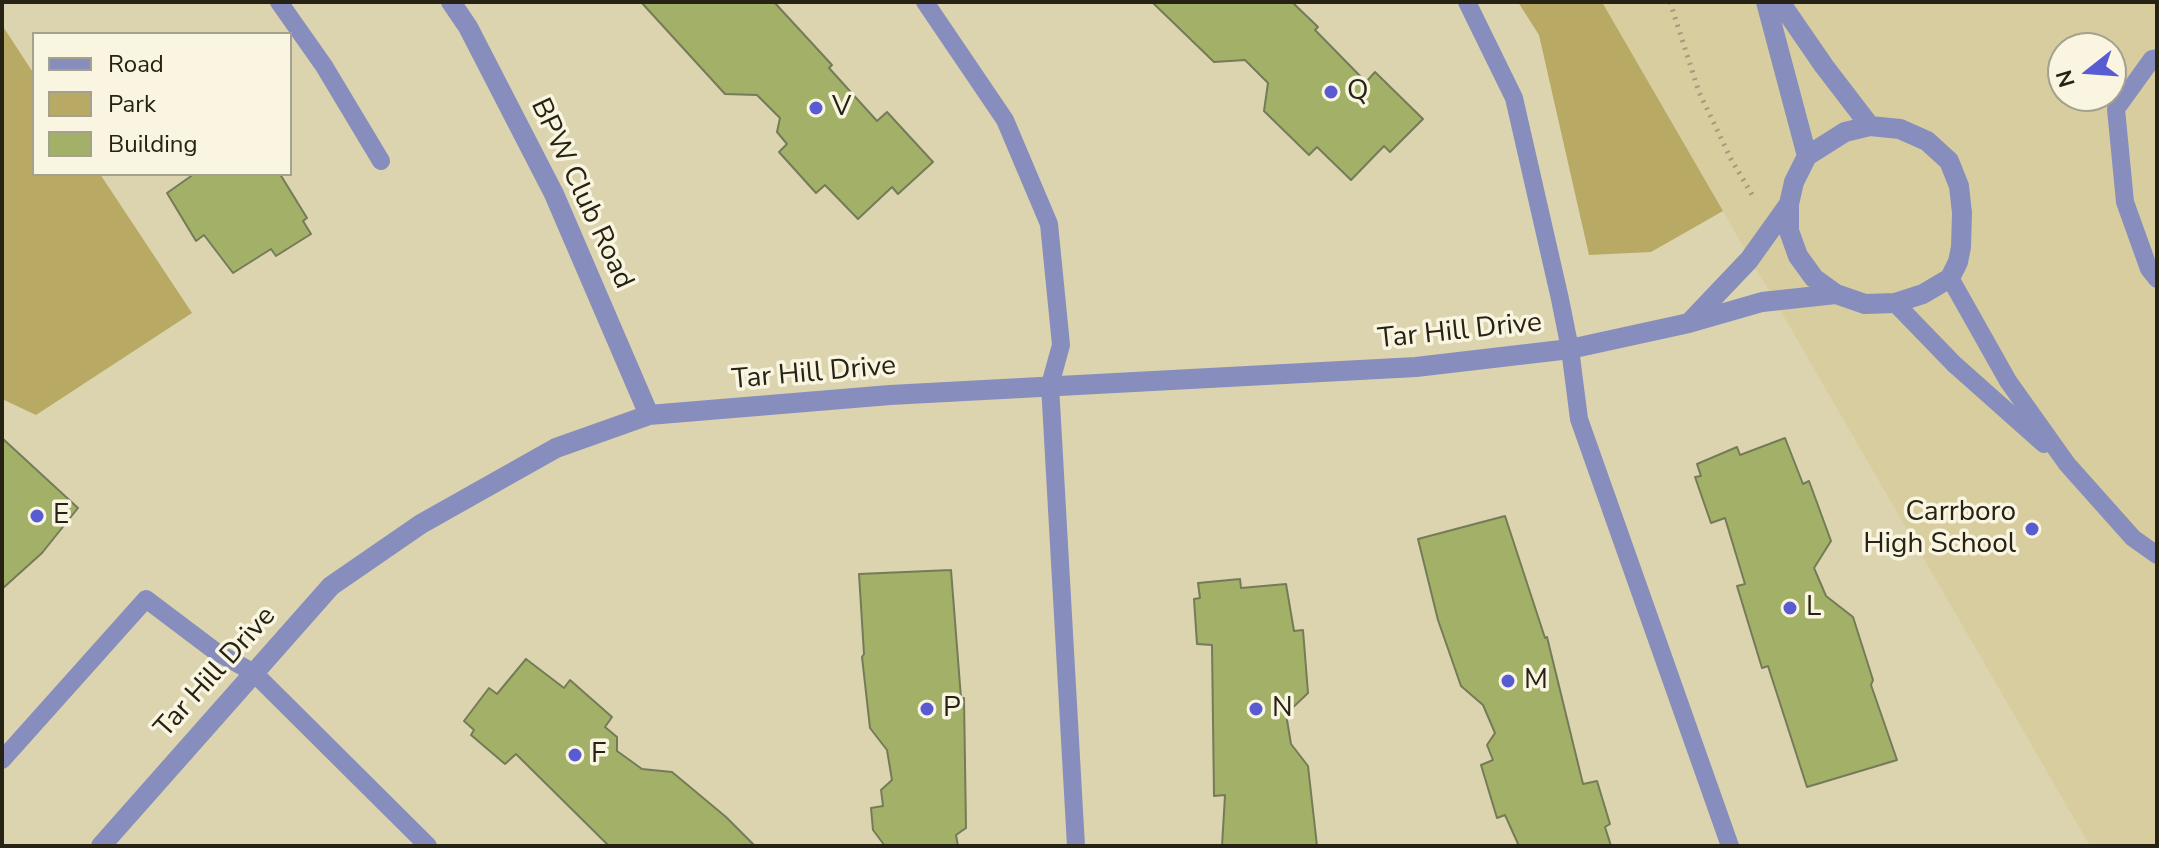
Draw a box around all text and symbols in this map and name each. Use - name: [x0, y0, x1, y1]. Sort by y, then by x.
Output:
- legend: [32, 32, 292, 176]
- north arrow: [2047, 32, 2127, 112]
- text: Road: [108, 48, 164, 80]
- text: N: [2049, 66, 2083, 91]
- place label: Q: [1347, 75, 1368, 109]
- marker: Q: [1322, 83, 1340, 101]
- text: Park: [108, 88, 156, 120]
- place label: V: [832, 91, 851, 125]
- street label: BPW Club Road: [522, 93, 640, 295]
- marker: V: [807, 99, 825, 117]
- text: Building: [108, 128, 198, 160]
- street label: Tar Hill Drive: [1376, 307, 1544, 357]
- street label: Tar Hill Drive: [730, 350, 898, 398]
- place label: Carrboro High School: [1863, 496, 2016, 562]
- place label: E: [53, 499, 69, 533]
- marker: E: [28, 507, 46, 525]
- marker: Carrboro High School: [2023, 520, 2041, 538]
- place label: L: [1806, 591, 1821, 625]
- marker: L: [1781, 599, 1799, 617]
- street label: Tar Hill Drive: [148, 601, 284, 745]
- place label: M: [1524, 664, 1548, 698]
- marker: M: [1499, 672, 1517, 690]
- place label: P: [943, 692, 961, 726]
- place label: N: [1272, 692, 1293, 726]
- marker: P: [918, 700, 936, 718]
- marker: N: [1247, 700, 1265, 718]
- place label: F: [591, 738, 606, 772]
- marker: F: [566, 746, 584, 764]

